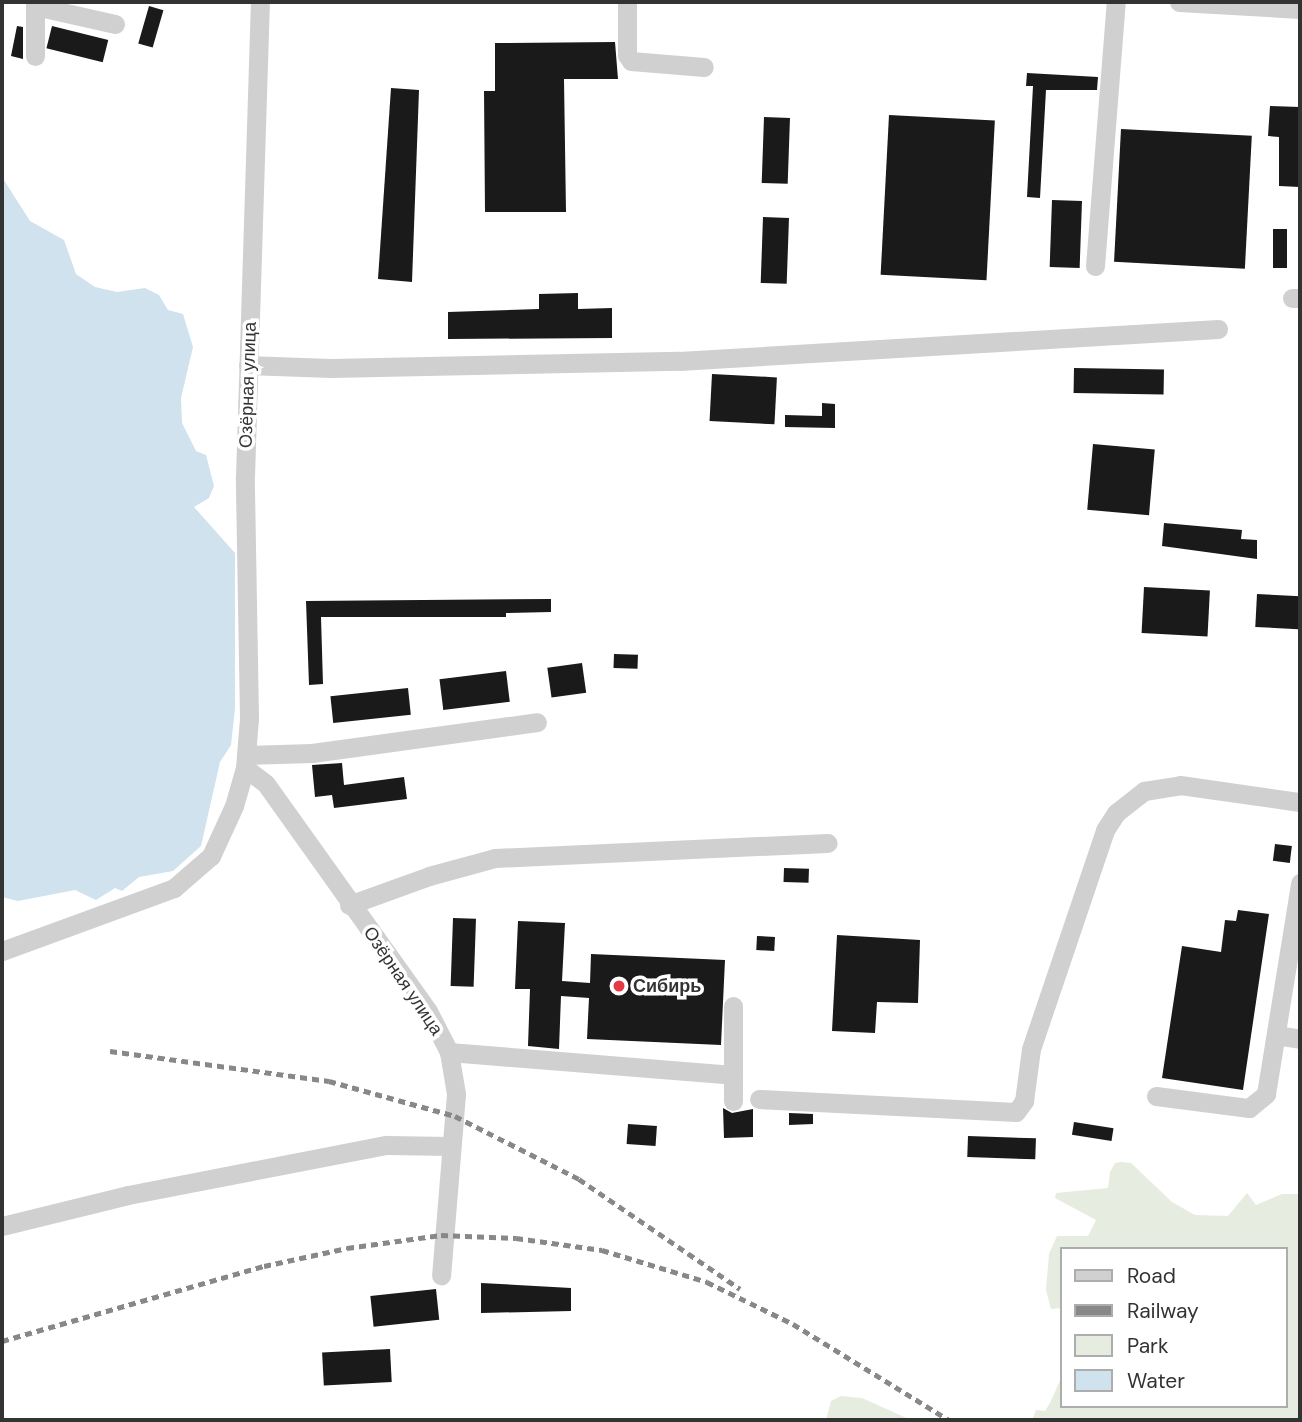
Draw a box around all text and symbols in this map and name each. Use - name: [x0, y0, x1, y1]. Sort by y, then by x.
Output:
- street label: Озёрная улица: [235, 322, 261, 448]
- street label: Озёрная улица: [359, 923, 447, 1039]
- place label: Сибирь: [633, 975, 701, 997]
- marker: Сибирь: [611, 978, 627, 994]
- legend: [1060, 1247, 1288, 1408]
- text: Road: [1127, 1262, 1176, 1290]
- text: Railway: [1127, 1297, 1199, 1325]
- text: Park: [1127, 1332, 1168, 1360]
- text: Water: [1127, 1367, 1185, 1395]

